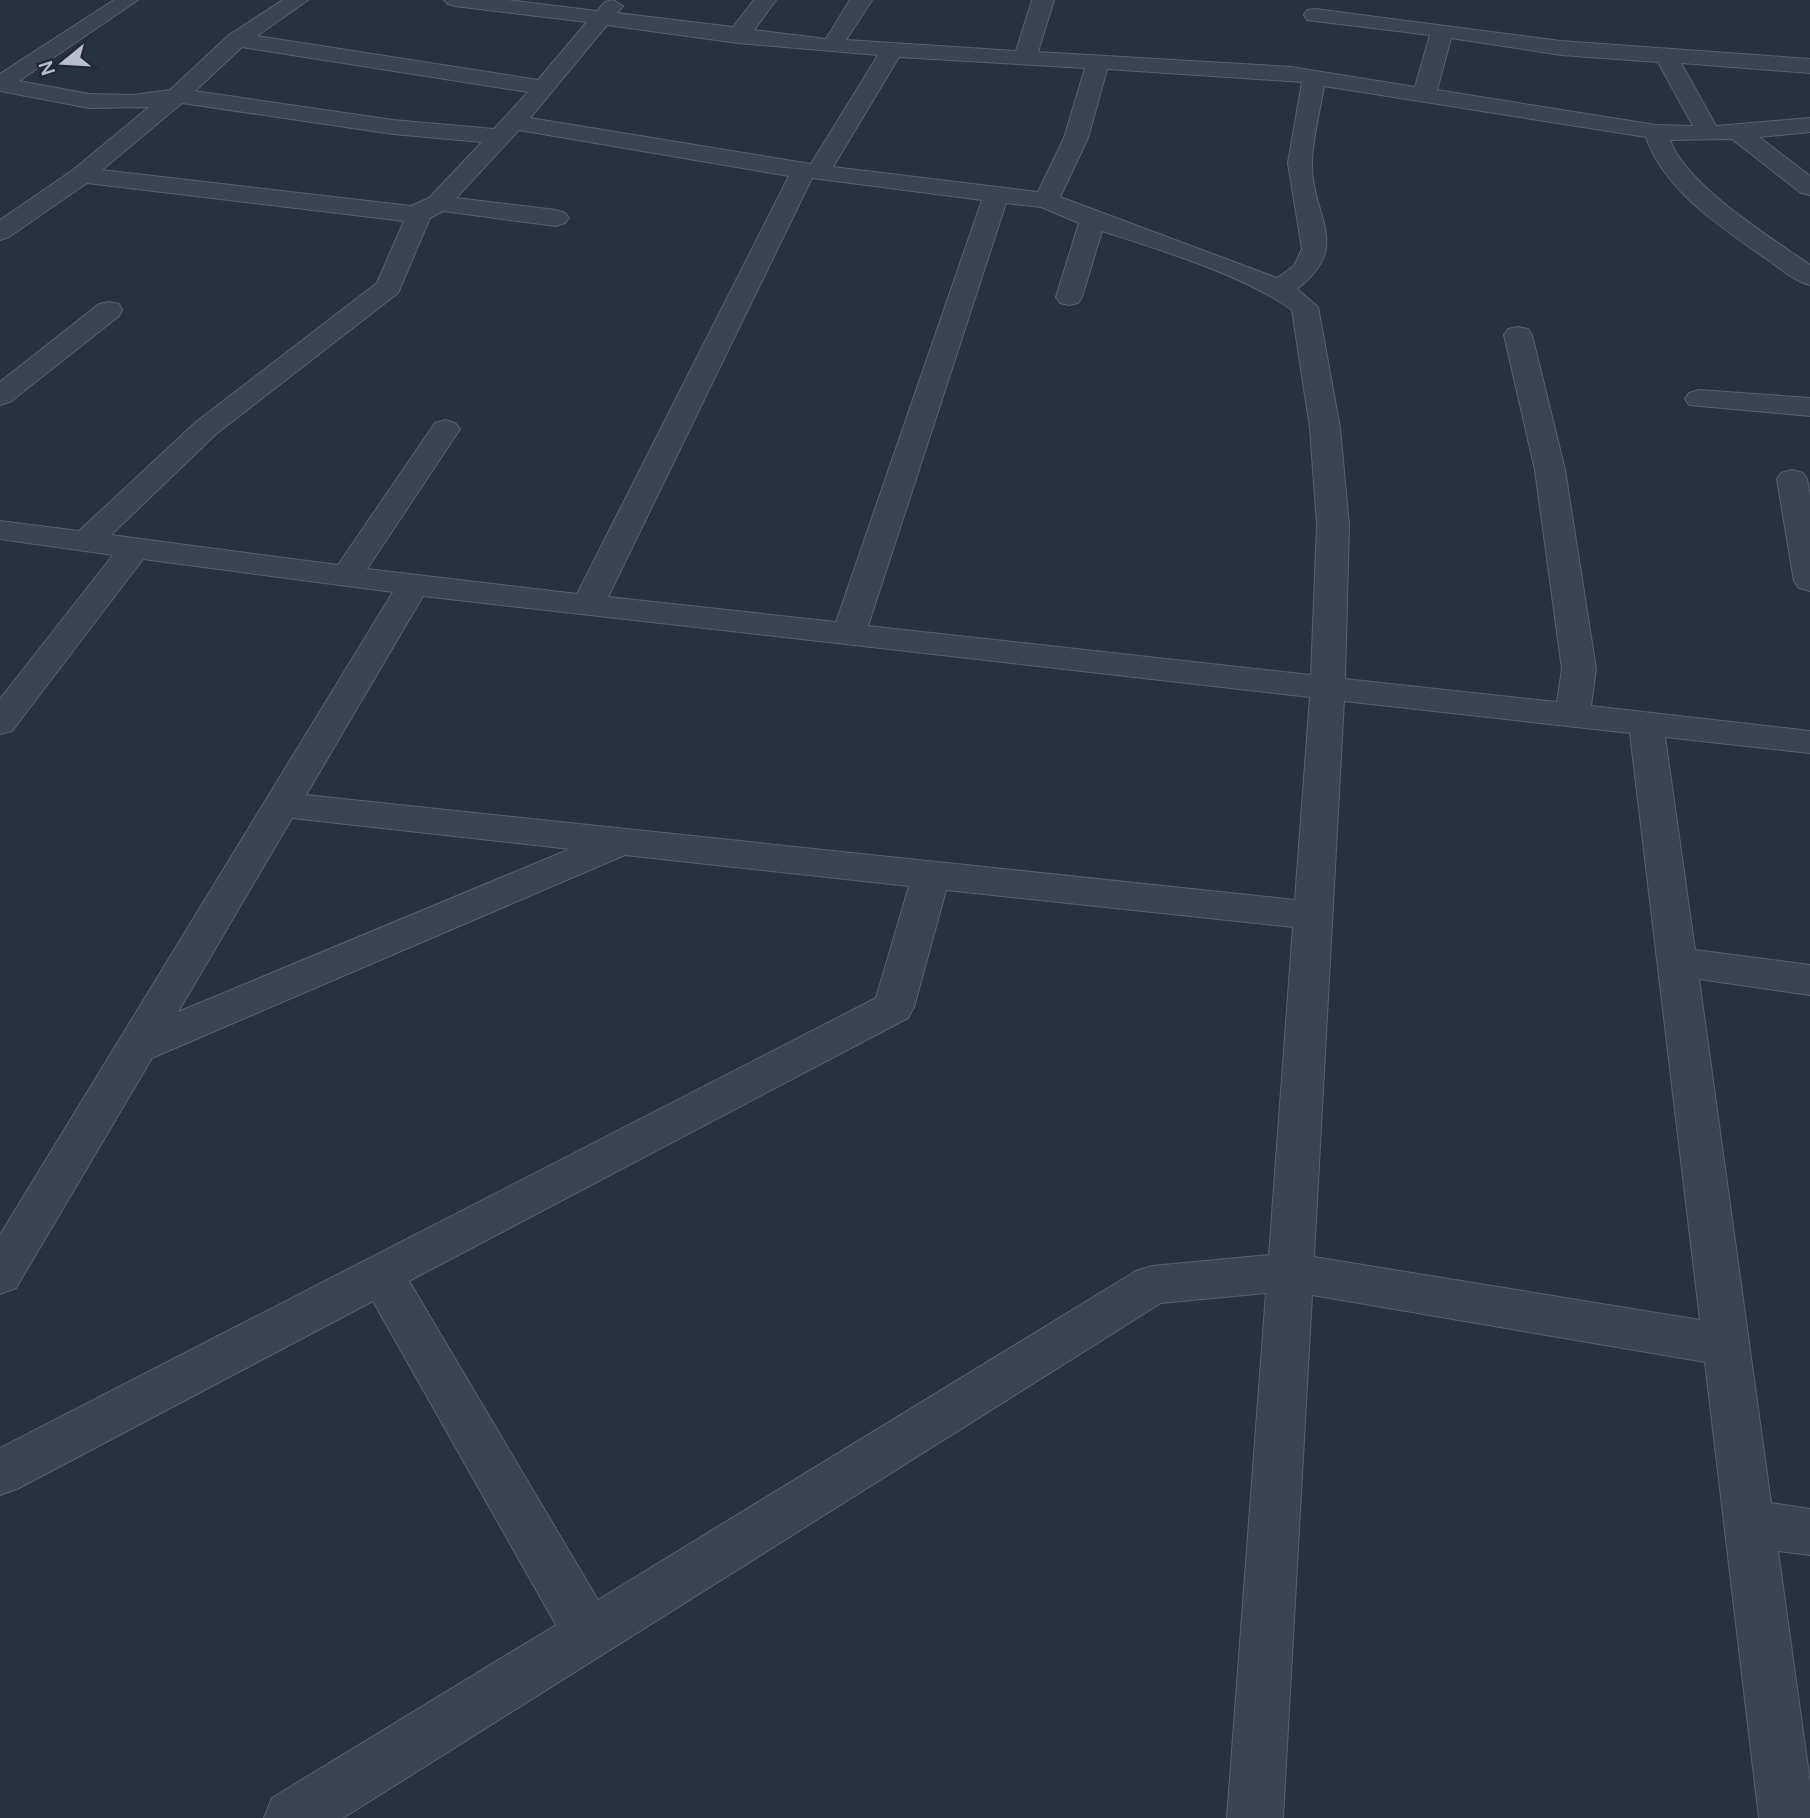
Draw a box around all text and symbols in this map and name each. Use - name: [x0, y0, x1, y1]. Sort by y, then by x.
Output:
- north arrow: [28, 28, 98, 98]
- text: N: [32, 58, 61, 79]

